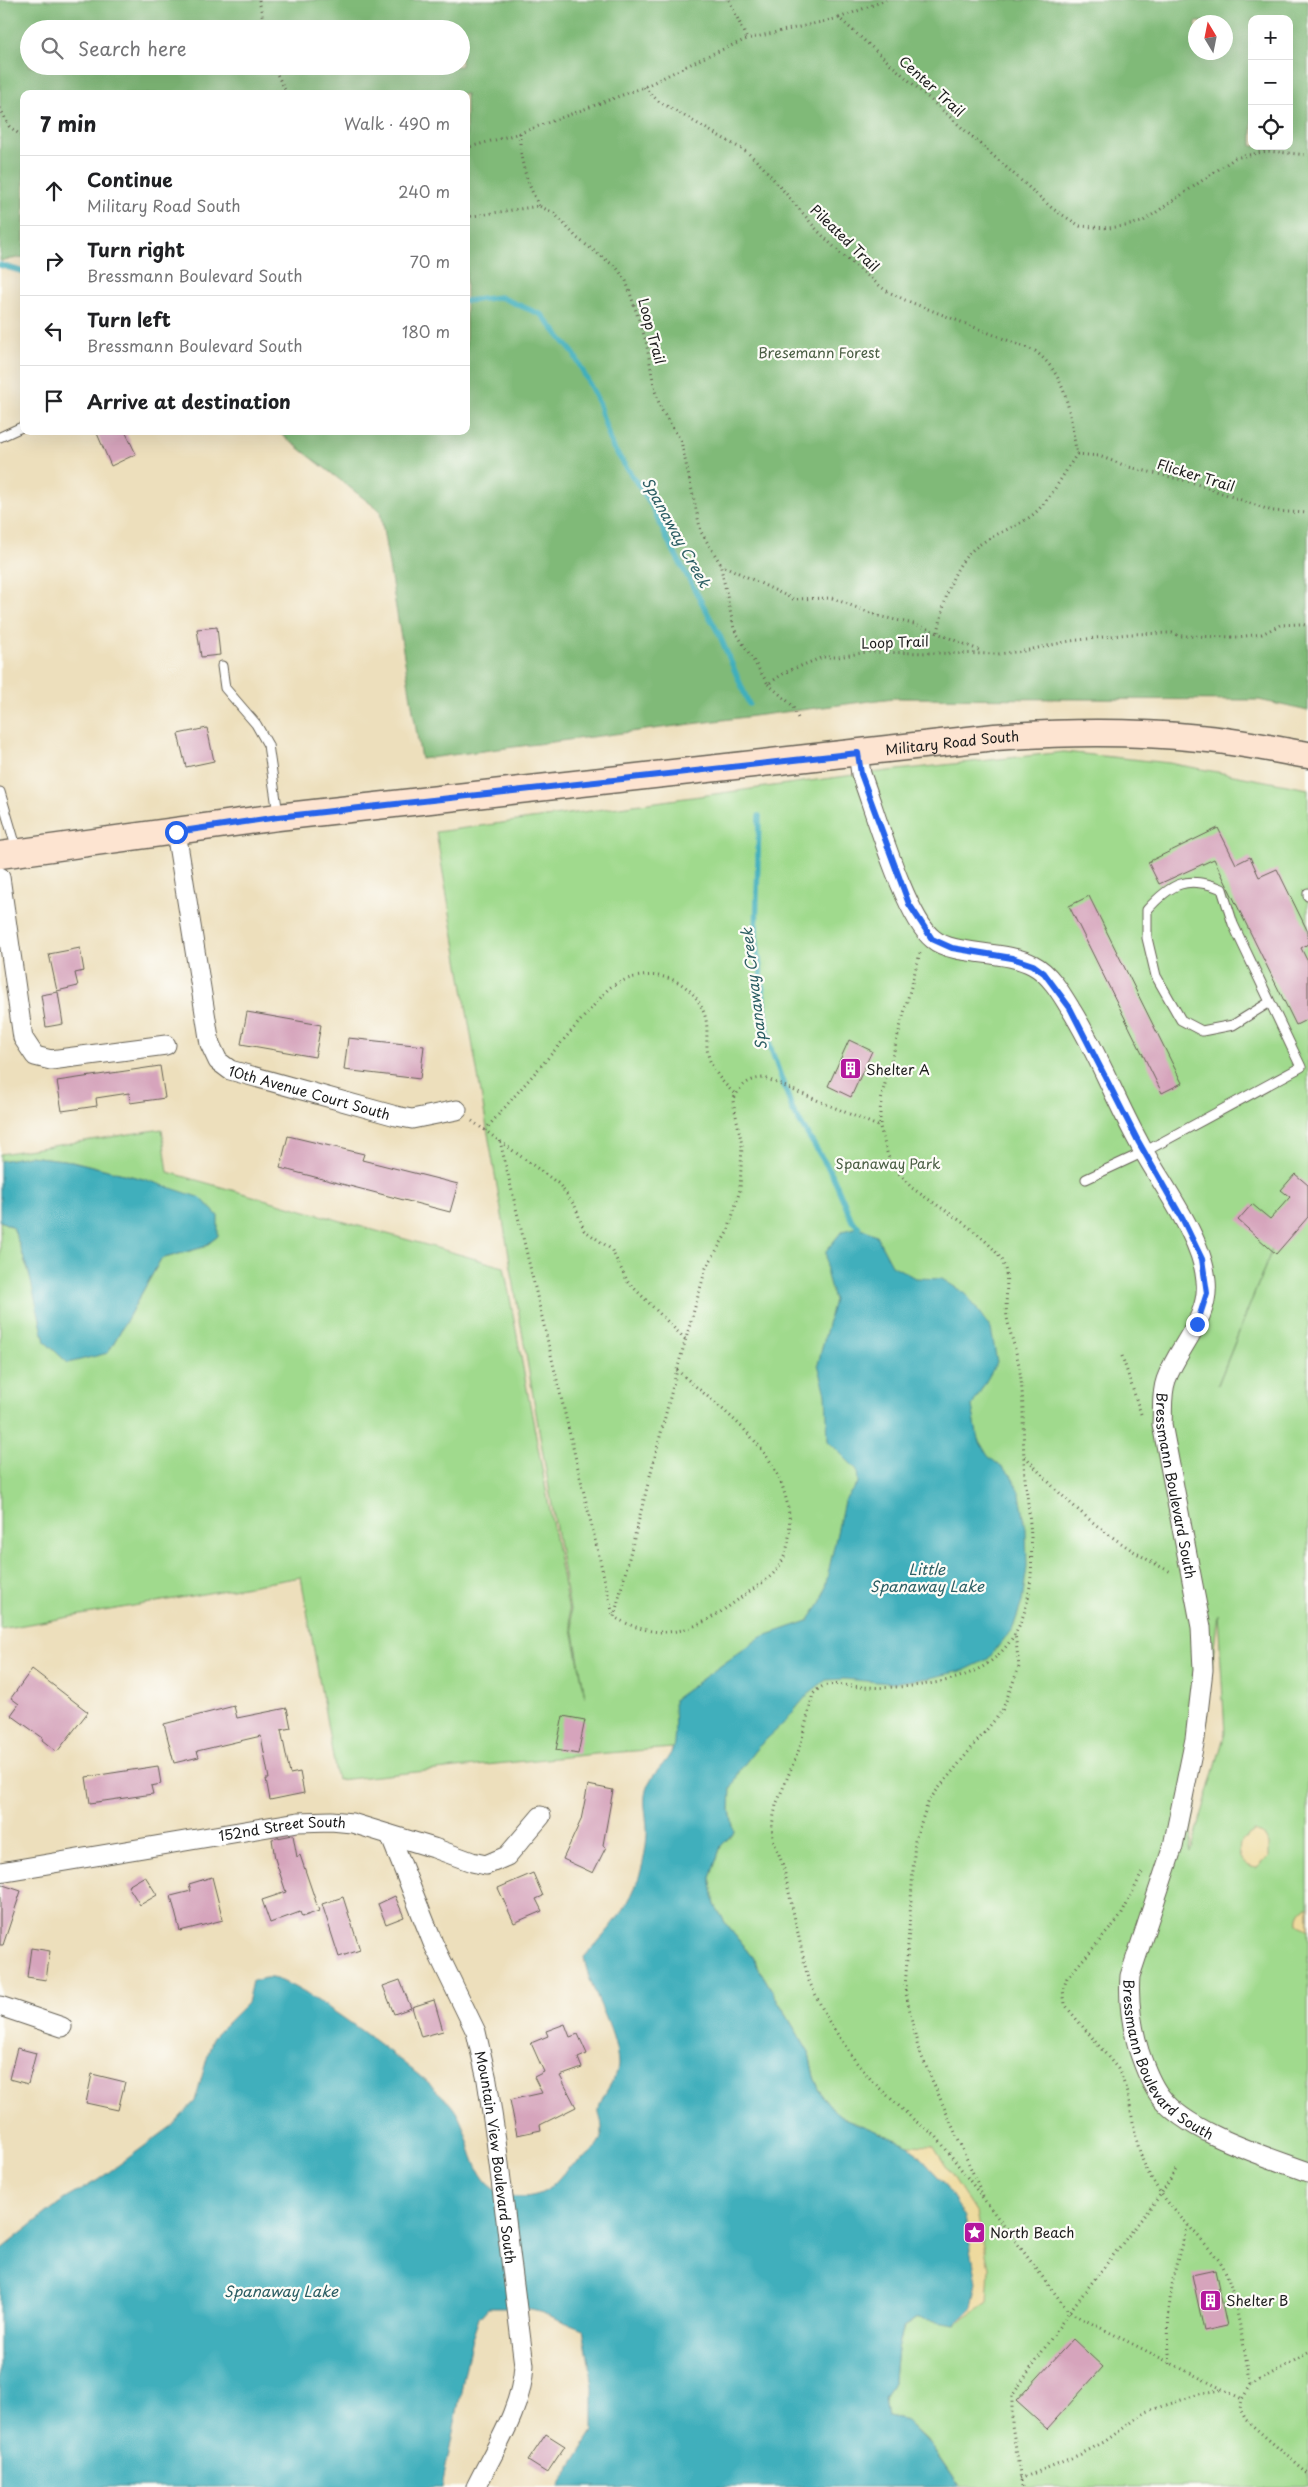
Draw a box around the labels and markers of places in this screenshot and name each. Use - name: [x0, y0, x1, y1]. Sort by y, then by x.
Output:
- building icon: Shelter A: [838, 1057, 862, 1081]
- place label: Shelter A: [866, 1059, 930, 1080]
- place icon: North Beach: [962, 2220, 986, 2244]
- place label: North Beach: [990, 2222, 1074, 2243]
- building icon: Shelter B: [1198, 2288, 1222, 2312]
- place label: Shelter B: [1226, 2290, 1288, 2311]

